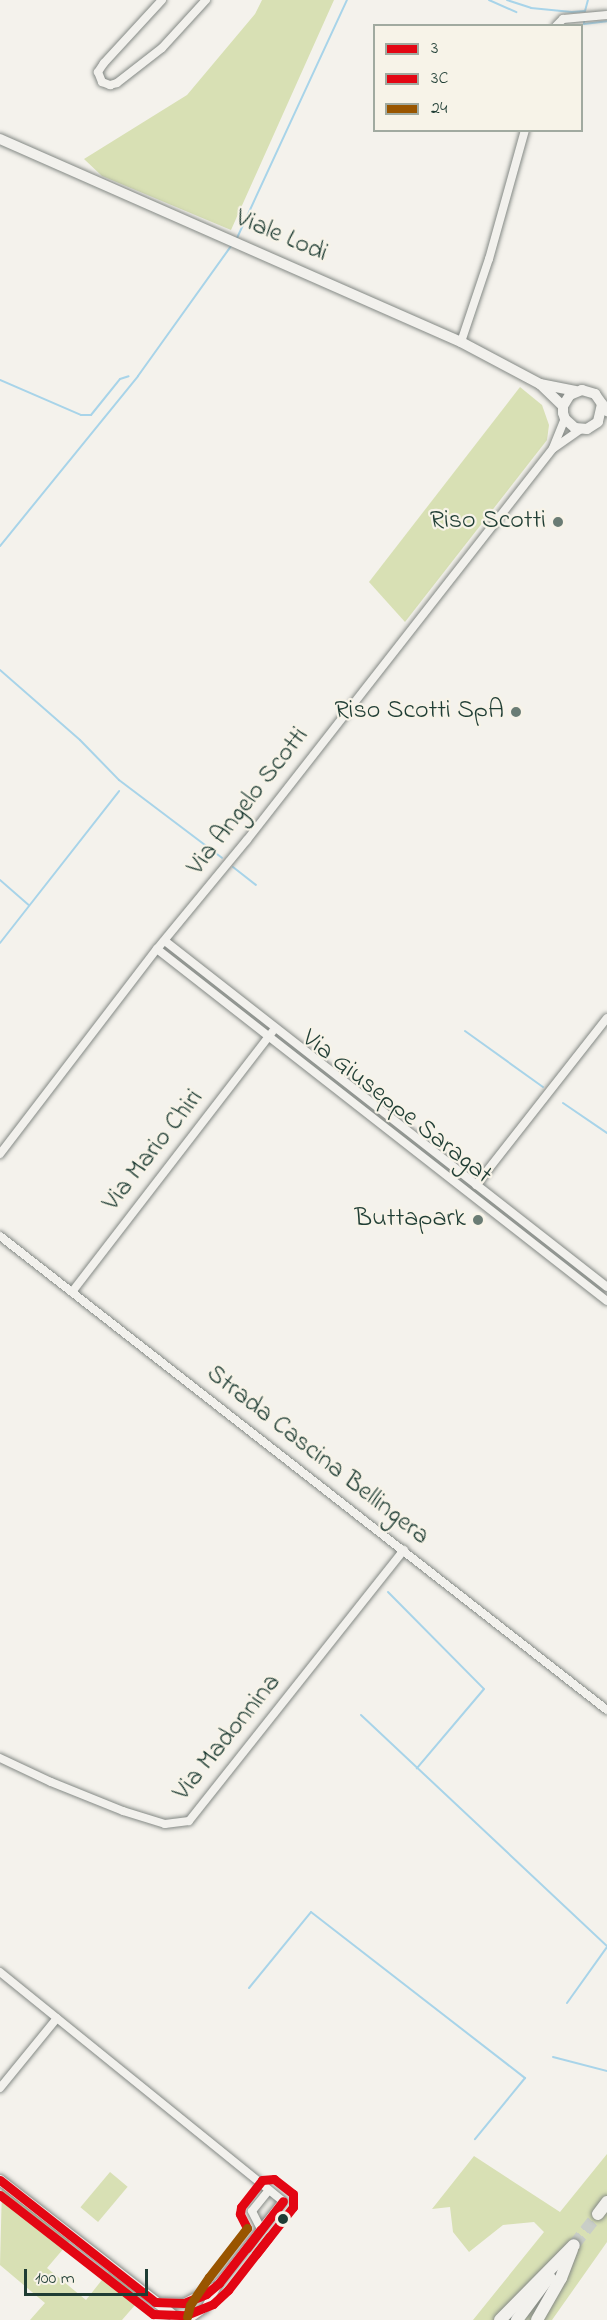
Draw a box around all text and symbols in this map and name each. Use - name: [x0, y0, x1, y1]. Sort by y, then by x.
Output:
- legend: [373, 24, 583, 132]
- text: 3: [431, 36, 438, 62]
- text: 3C: [431, 66, 448, 92]
- text: 24: [431, 96, 447, 122]
- street label: Viale Lodi: [230, 204, 332, 270]
- place label: Riso Scotti: [430, 506, 546, 538]
- marker: Riso Scotti: [551, 515, 565, 529]
- place label: Riso Scotti SpA: [334, 696, 504, 728]
- marker: Riso Scotti SpA: [509, 705, 523, 719]
- street label: Via Angelo Scotti: [182, 722, 316, 882]
- street label: Via Giuseppe Saragat: [295, 1024, 497, 1192]
- street label: Via Mario Chiri: [97, 1084, 211, 1218]
- place label: Buttapark: [355, 1204, 466, 1236]
- marker: Buttapark: [471, 1213, 485, 1227]
- street label: Strada Cascina Bellingera: [199, 1359, 435, 1553]
- street label: Via Madonnina: [167, 1668, 289, 1808]
- unlabelled marker: [277, 2213, 289, 2225]
- scale bar: [27, 2257, 152, 2295]
- text: 100 m: [35, 2266, 75, 2292]

